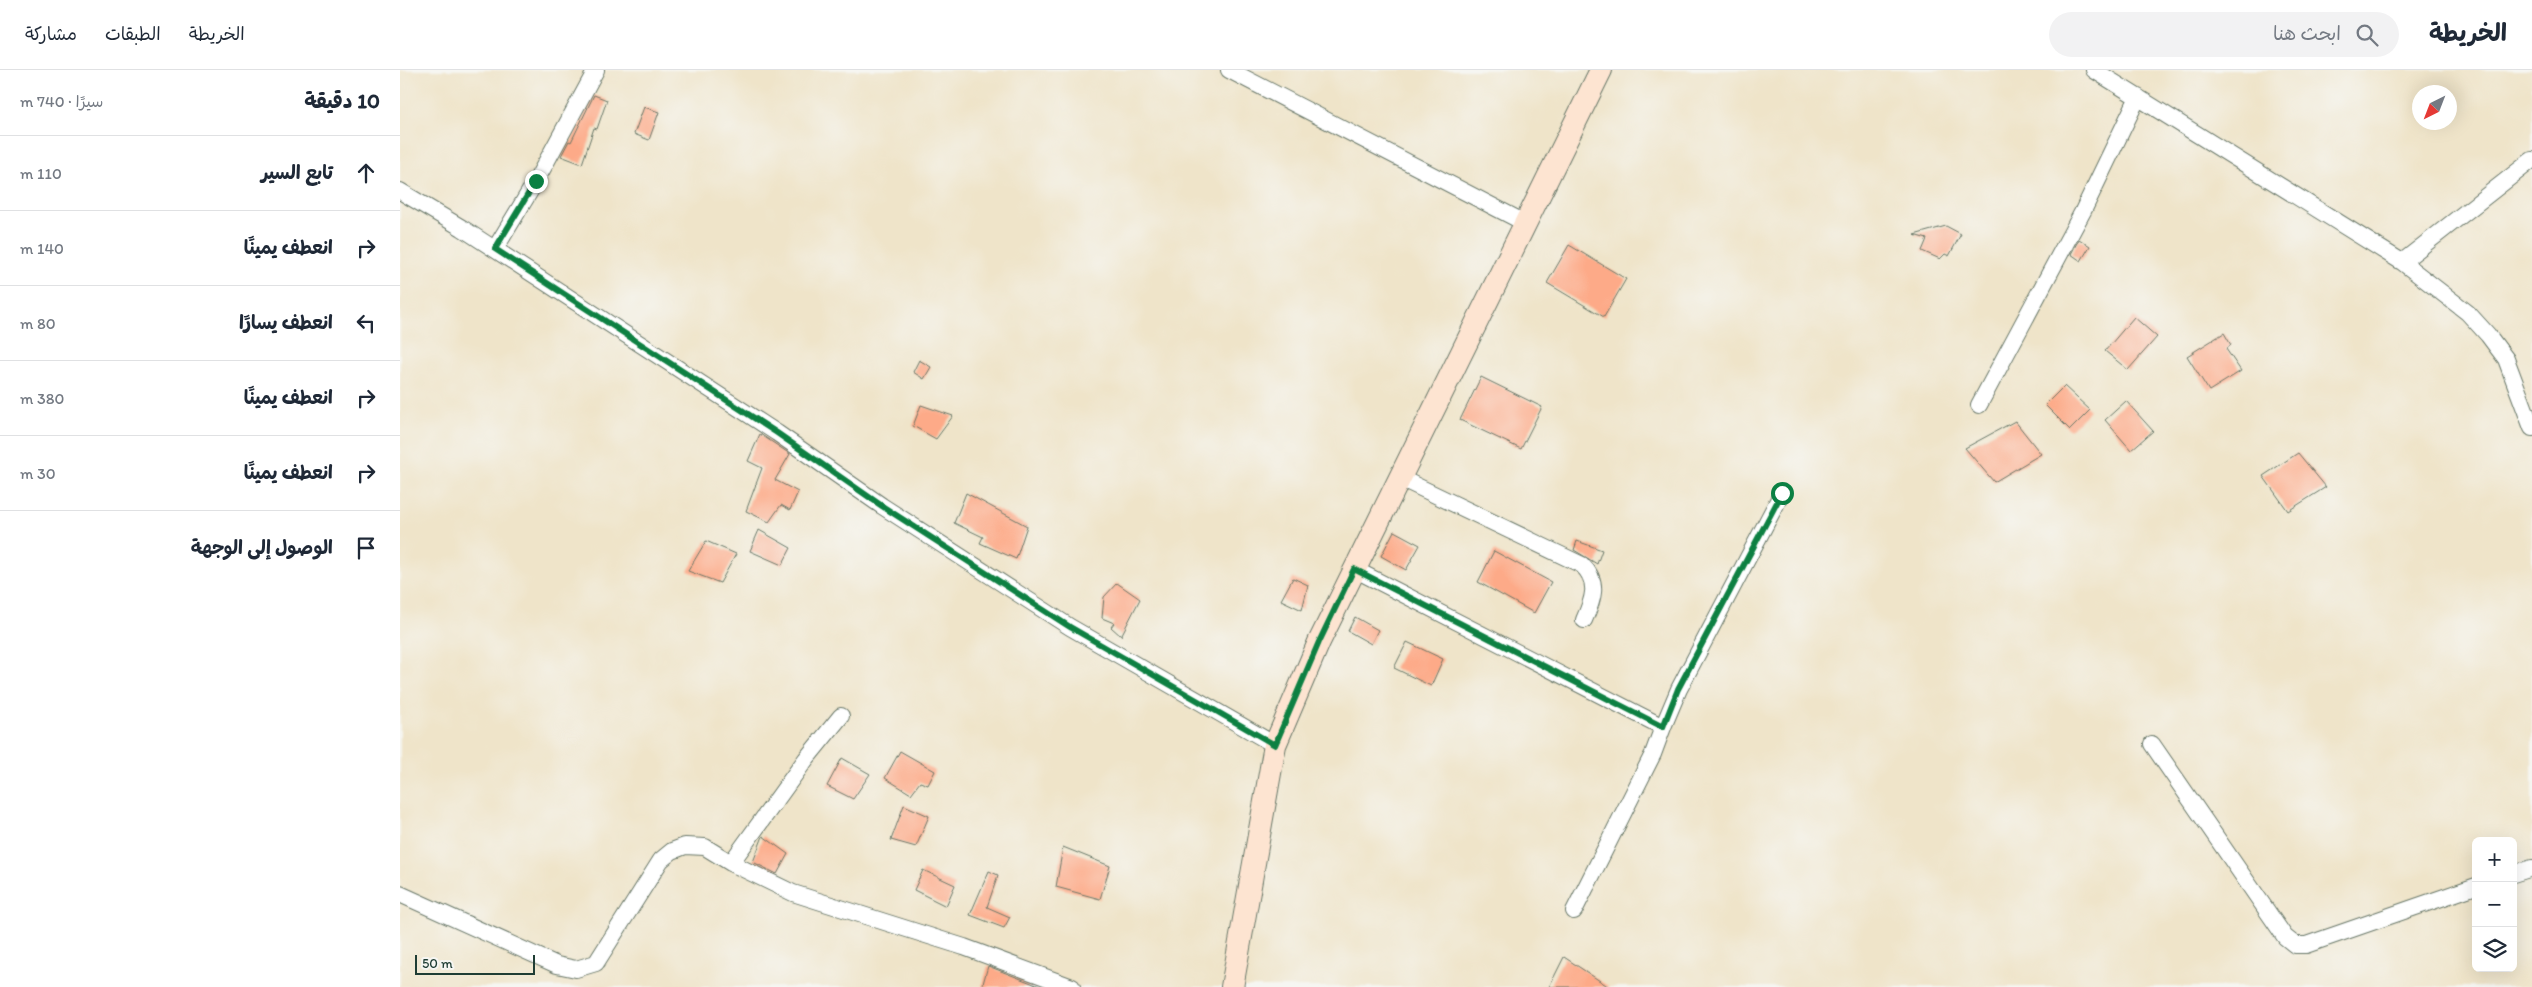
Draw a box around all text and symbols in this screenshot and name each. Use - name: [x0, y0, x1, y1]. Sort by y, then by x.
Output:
- search box: [2049, 12, 2399, 57]
- text: الخريطة: [2429, 18, 2507, 47]
- icon: search: [2353, 21, 2381, 49]
- text: ابحث هنا: [2273, 22, 2341, 45]
- text: مشاركة: [25, 23, 77, 45]
- text: الطبقات: [105, 23, 161, 45]
- text: الخريطة: [189, 23, 245, 45]
- north arrow: [2412, 85, 2457, 130]
- text: 10 دقيقة: [304, 88, 380, 113]
- text: سيرًا · 740 m: [20, 92, 103, 111]
- icon: ahead: [352, 159, 380, 187]
- text: تابع السير: [261, 161, 333, 184]
- text: 110 m: [20, 164, 62, 183]
- route end: [525, 170, 548, 193]
- icon: right: [352, 234, 380, 262]
- text: انعطف يمينًا: [244, 236, 333, 259]
- text: 140 m: [20, 239, 64, 258]
- icon: left: [352, 309, 380, 337]
- text: انعطف يسارًا: [239, 311, 333, 334]
- text: 80 m: [20, 314, 56, 333]
- icon: right: [352, 384, 380, 412]
- text: انعطف يمينًا: [244, 386, 333, 409]
- text: 380 m: [20, 389, 64, 408]
- icon: right: [352, 459, 380, 487]
- text: انعطف يمينًا: [244, 461, 333, 484]
- text: 30 m: [20, 464, 56, 483]
- route start: [1771, 482, 1794, 505]
- icon: arrive: [352, 534, 380, 562]
- text: الوصول إلى الوجهة: [191, 536, 333, 559]
- map controls: [2472, 837, 2517, 972]
- button: +: [2472, 837, 2517, 882]
- button: −: [2472, 882, 2517, 927]
- button: layers: [2472, 927, 2517, 972]
- scale bar: [415, 952, 535, 975]
- text: 50 m: [422, 955, 453, 972]

